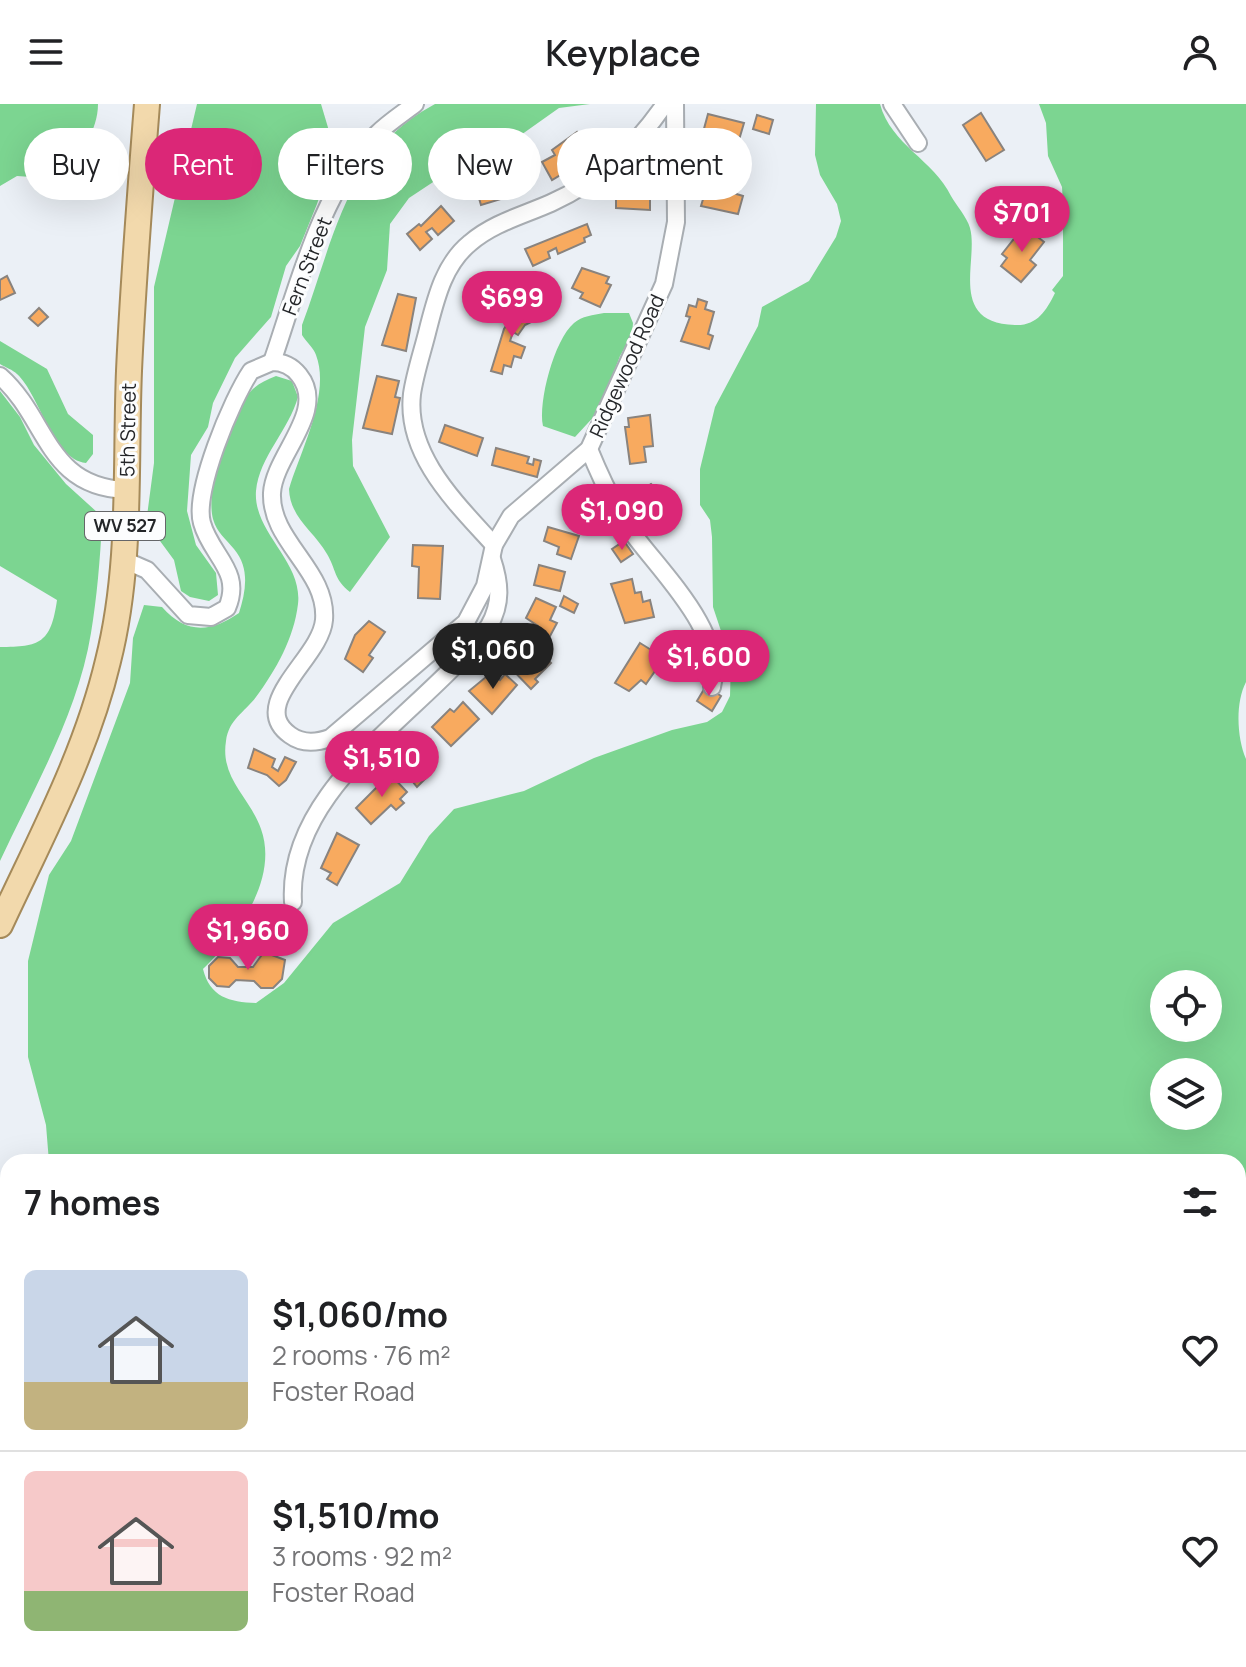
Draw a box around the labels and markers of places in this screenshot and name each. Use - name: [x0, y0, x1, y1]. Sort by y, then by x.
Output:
- pin: $701: [975, 186, 1069, 254]
- pin: $699: [465, 271, 559, 339]
- pin: $1,090: [557, 484, 687, 552]
- pin: $1,060: [428, 623, 558, 691]
- pin: $1,600: [644, 630, 774, 698]
- pin: $1,510: [317, 731, 447, 799]
- pin: $1,960: [183, 904, 313, 972]

